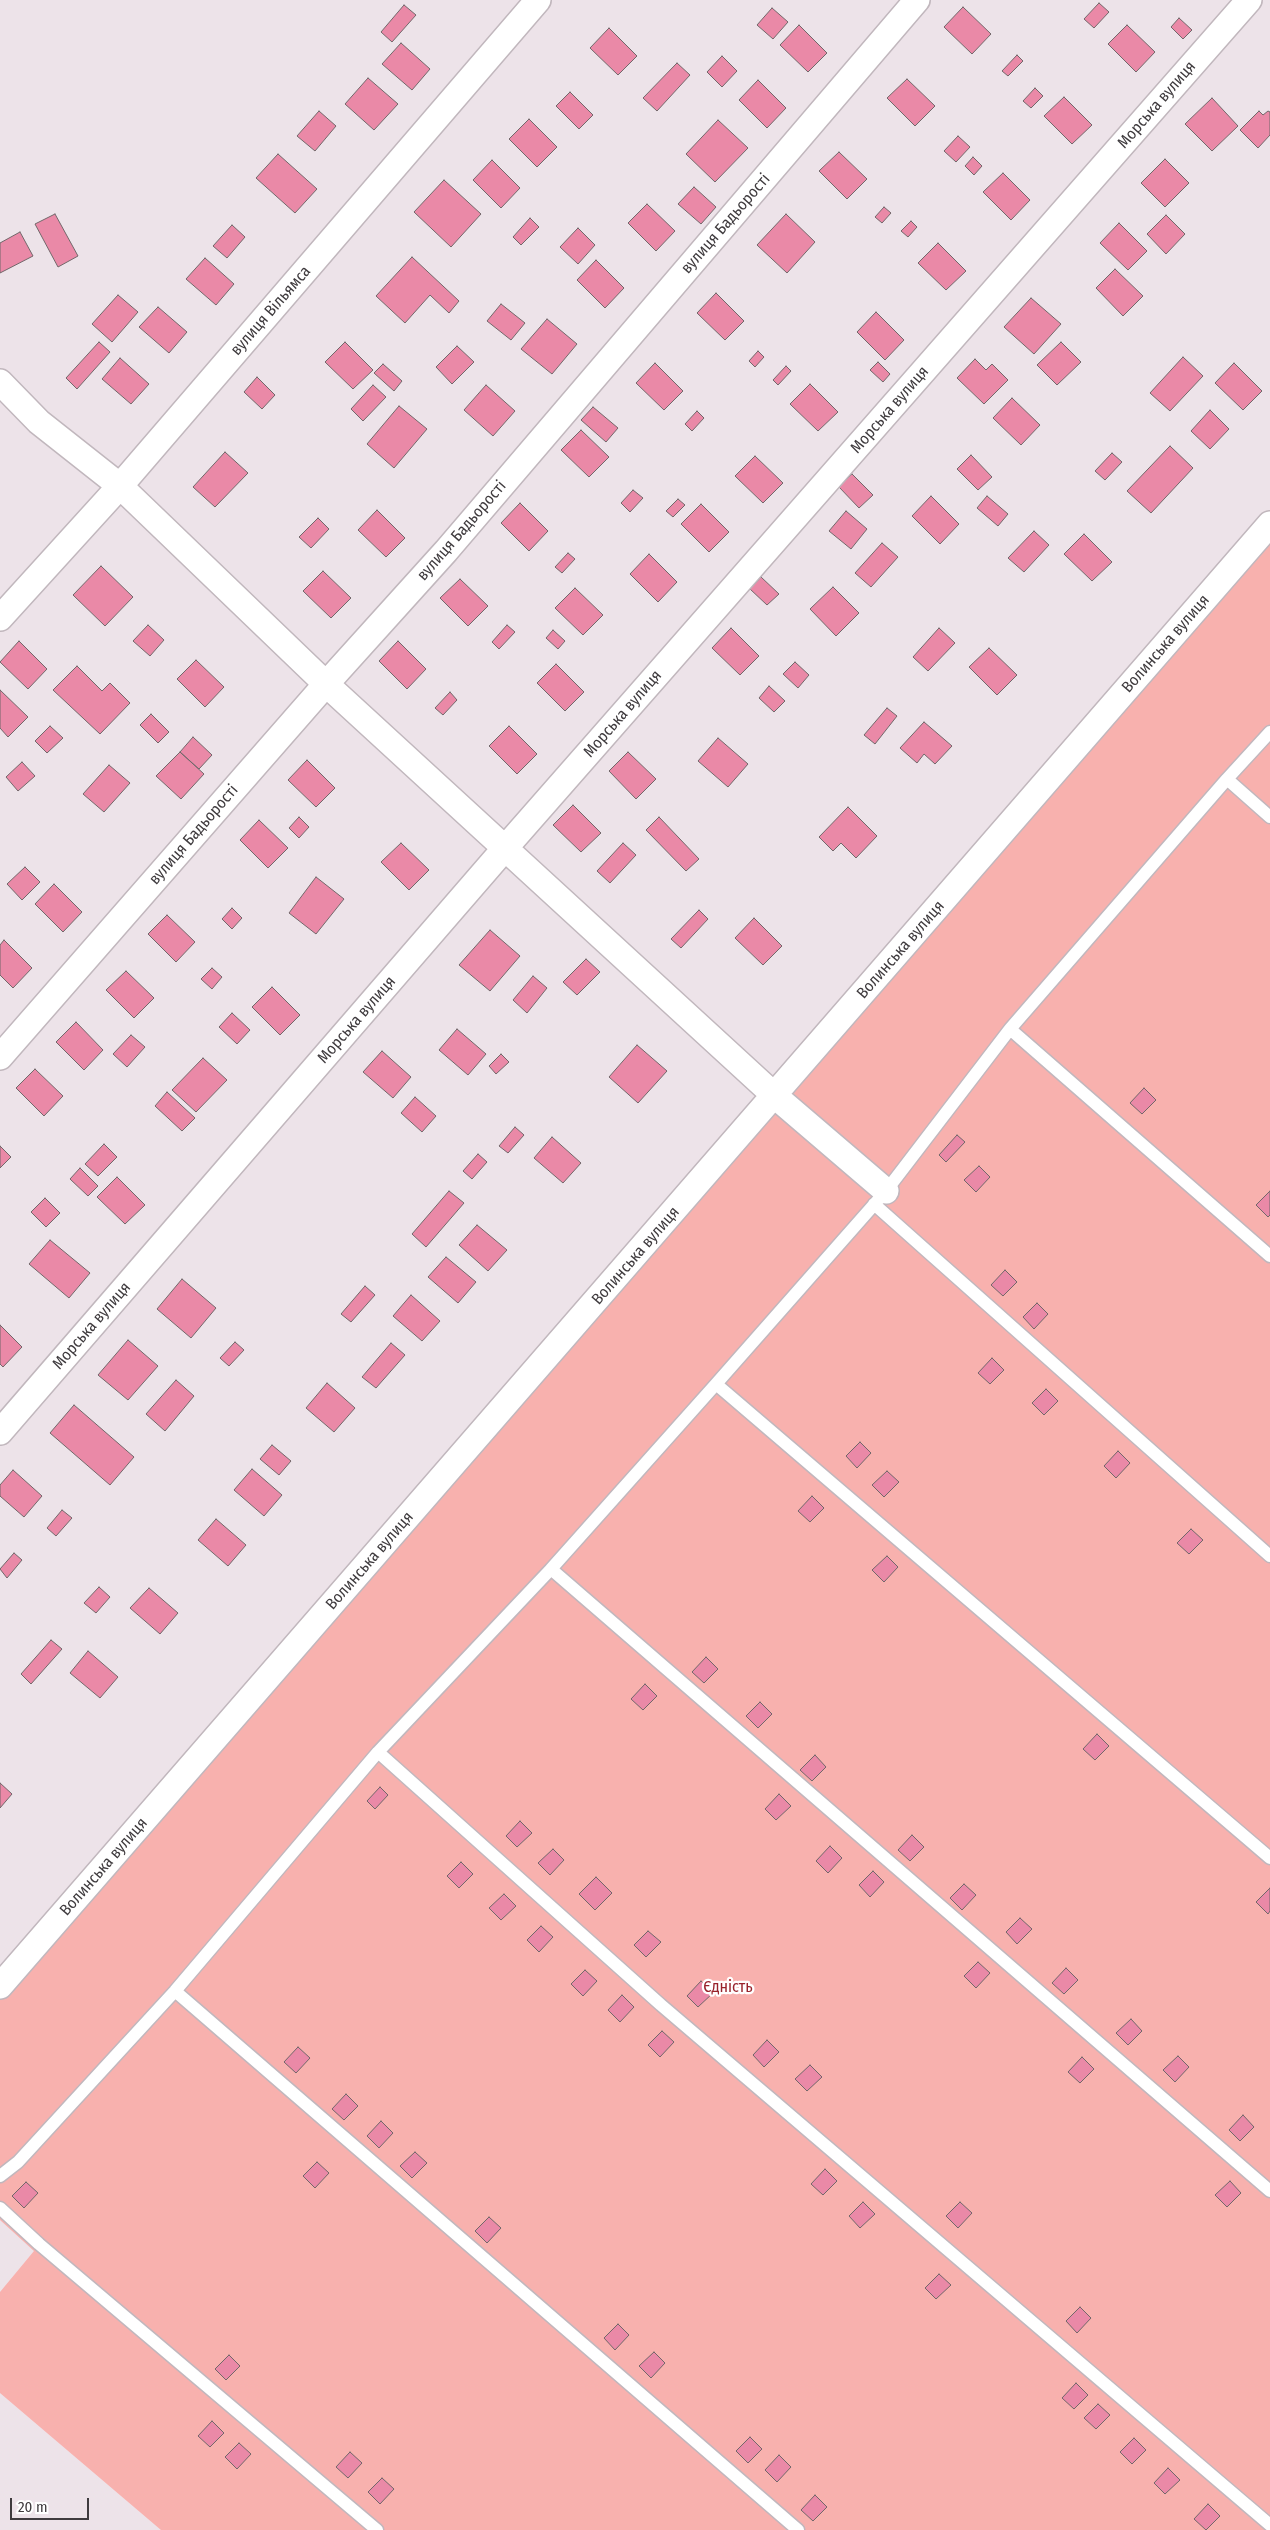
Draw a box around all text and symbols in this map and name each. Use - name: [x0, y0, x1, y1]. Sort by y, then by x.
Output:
- street label: Морська вулиця: [1114, 57, 1200, 153]
- street label: вулиця Бадьорості: [677, 170, 775, 278]
- street label: вулиця Вільямса: [227, 262, 315, 360]
- street label: Морська вулиця: [847, 362, 933, 458]
- street label: вулиця Бадьорості: [413, 477, 511, 585]
- street label: Волинська вулиця: [1118, 591, 1214, 697]
- street label: Морська вулиця: [580, 666, 666, 762]
- street label: вулиця Бадьорості: [145, 781, 243, 889]
- street label: Волинська вулиця: [853, 897, 949, 1003]
- street label: Морська вулиця: [314, 972, 400, 1068]
- street label: Волинська вулиця: [588, 1203, 684, 1309]
- street label: Морська вулиця: [49, 1278, 135, 1374]
- street label: Волинська вулиця: [322, 1508, 418, 1614]
- street label: Волинська вулиця: [56, 1814, 152, 1920]
- park label: Єдність: [703, 1978, 753, 1998]
- scale bar: [12, 2488, 91, 2520]
- text: 20 m: [18, 2498, 48, 2516]

